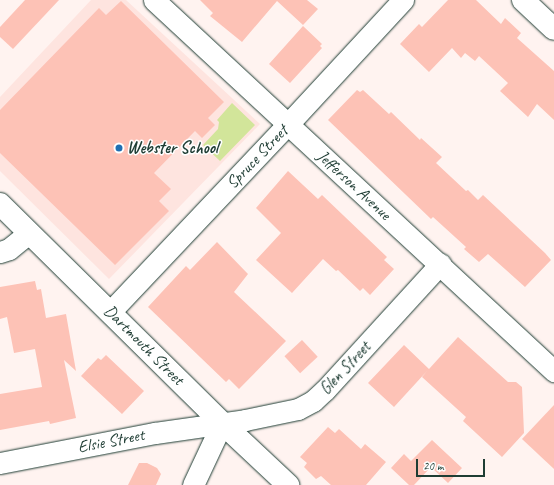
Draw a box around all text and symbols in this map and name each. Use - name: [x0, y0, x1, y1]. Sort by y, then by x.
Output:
- street label: Spruce Street: [222, 121, 292, 193]
- place label: Webster School: [127, 138, 218, 158]
- marker: Webster School: [114, 143, 124, 153]
- street label: Jefferson Avenue: [313, 146, 395, 224]
- street label: Dartmouth Street: [100, 301, 188, 389]
- street label: Glen Street: [315, 337, 375, 399]
- street label: Elsie Street: [76, 425, 146, 457]
- scale bar: [418, 451, 487, 477]
- text: 20 m: [423, 458, 443, 474]

